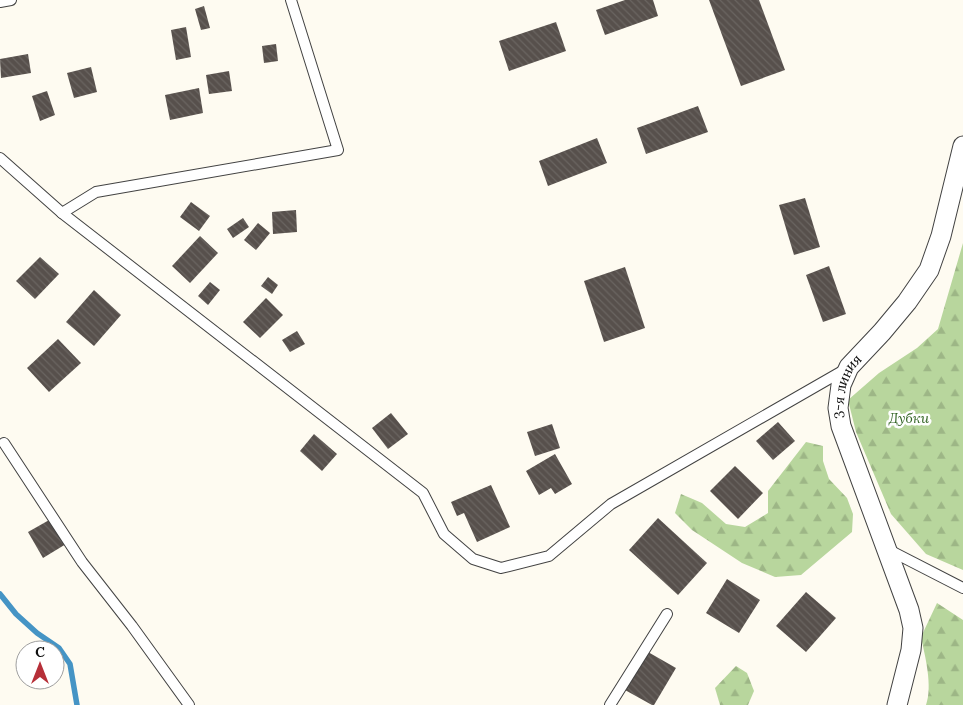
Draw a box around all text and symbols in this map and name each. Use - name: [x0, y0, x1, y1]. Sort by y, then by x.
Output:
- street label: 3-я линия: [829, 350, 865, 420]
- park label: Дубки: [888, 409, 930, 427]
- north arrow: [15, 640, 65, 690]
- text: С: [35, 643, 45, 661]

